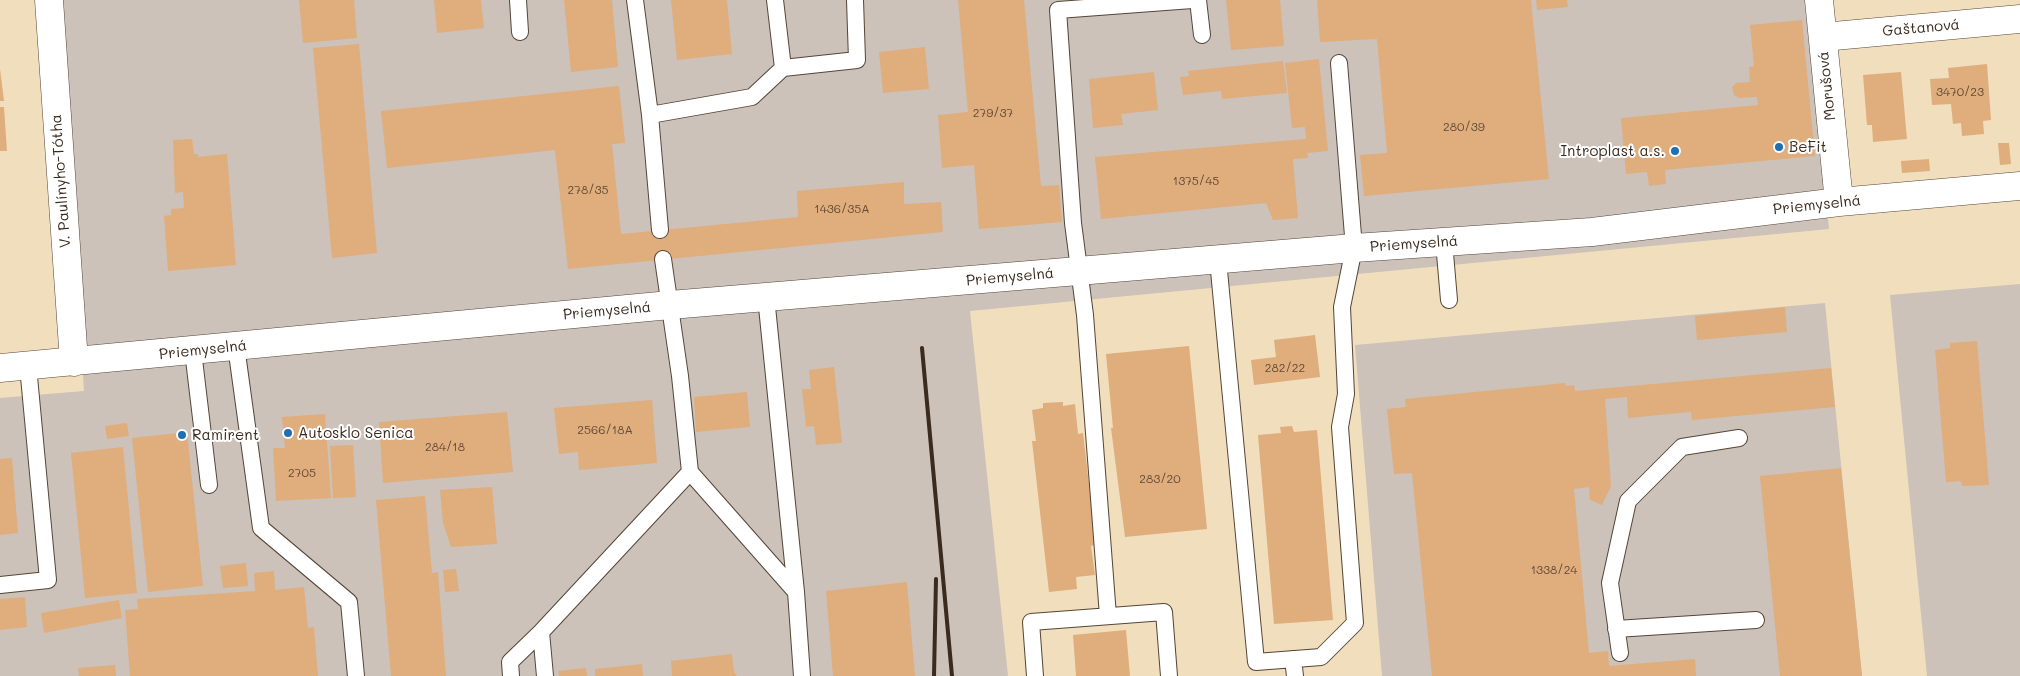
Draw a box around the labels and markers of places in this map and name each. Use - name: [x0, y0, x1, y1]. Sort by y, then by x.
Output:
- place label: BeFit: [1789, 138, 1827, 156]
- marker: BeFit: [1773, 141, 1785, 153]
- place label: Introplast a.s.: [1561, 142, 1665, 160]
- marker: Introplast a.s.: [1669, 145, 1681, 157]
- place label: Autosklo Senica: [298, 424, 414, 442]
- place label: Ramirent: [192, 426, 259, 444]
- marker: Autosklo Senica: [282, 427, 294, 439]
- marker: Ramirent: [176, 429, 188, 441]

